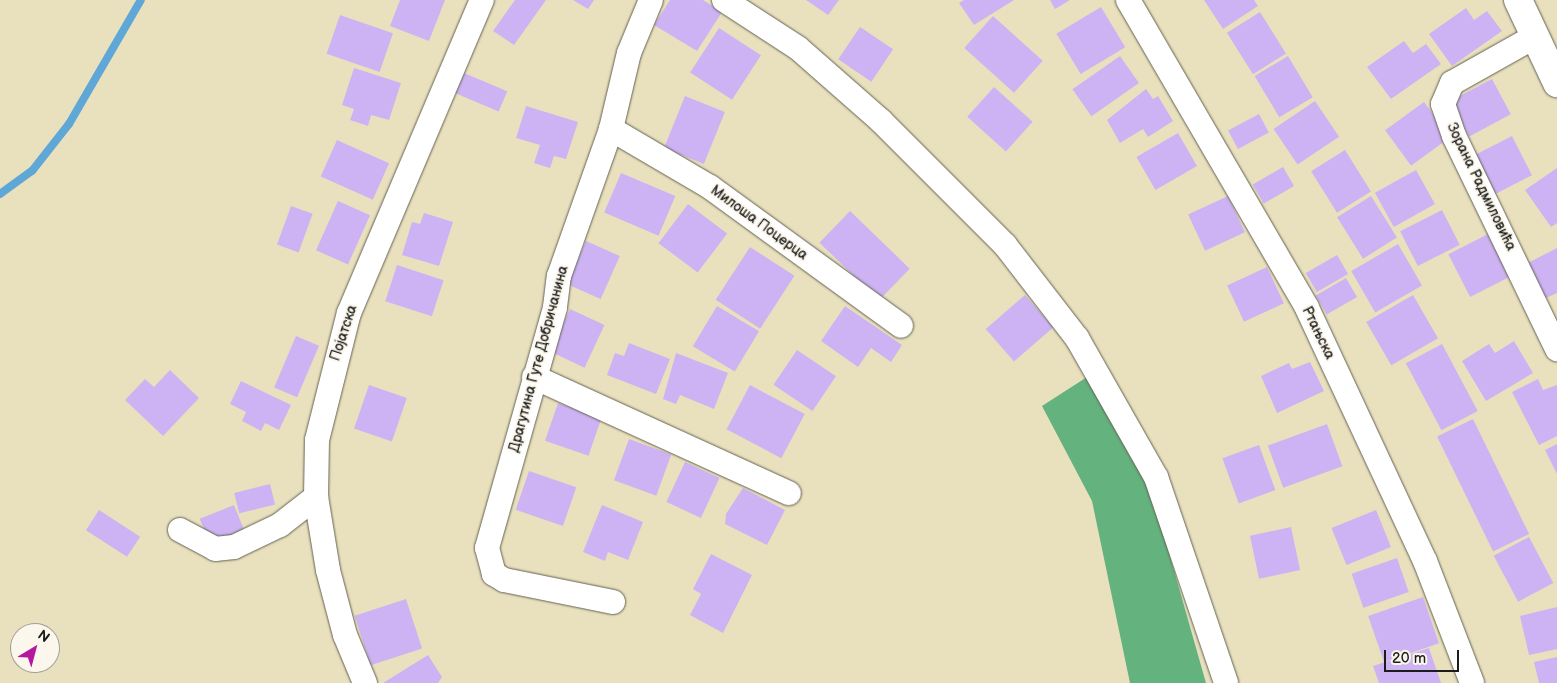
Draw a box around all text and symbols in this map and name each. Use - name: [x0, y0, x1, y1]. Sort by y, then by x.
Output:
- street label: Зорана Радмиловића: [1443, 120, 1519, 254]
- street label: Милоша Поцерца: [707, 182, 811, 264]
- street label: Драгутина Гуте Добричанина: [506, 264, 572, 454]
- street label: Појатска: [327, 303, 361, 363]
- street label: Ртањска: [1298, 304, 1338, 362]
- north arrow: [10, 623, 60, 673]
- text: N: [34, 626, 53, 646]
- scale bar: [1387, 640, 1462, 672]
- text: 20 m: [1392, 649, 1426, 668]

